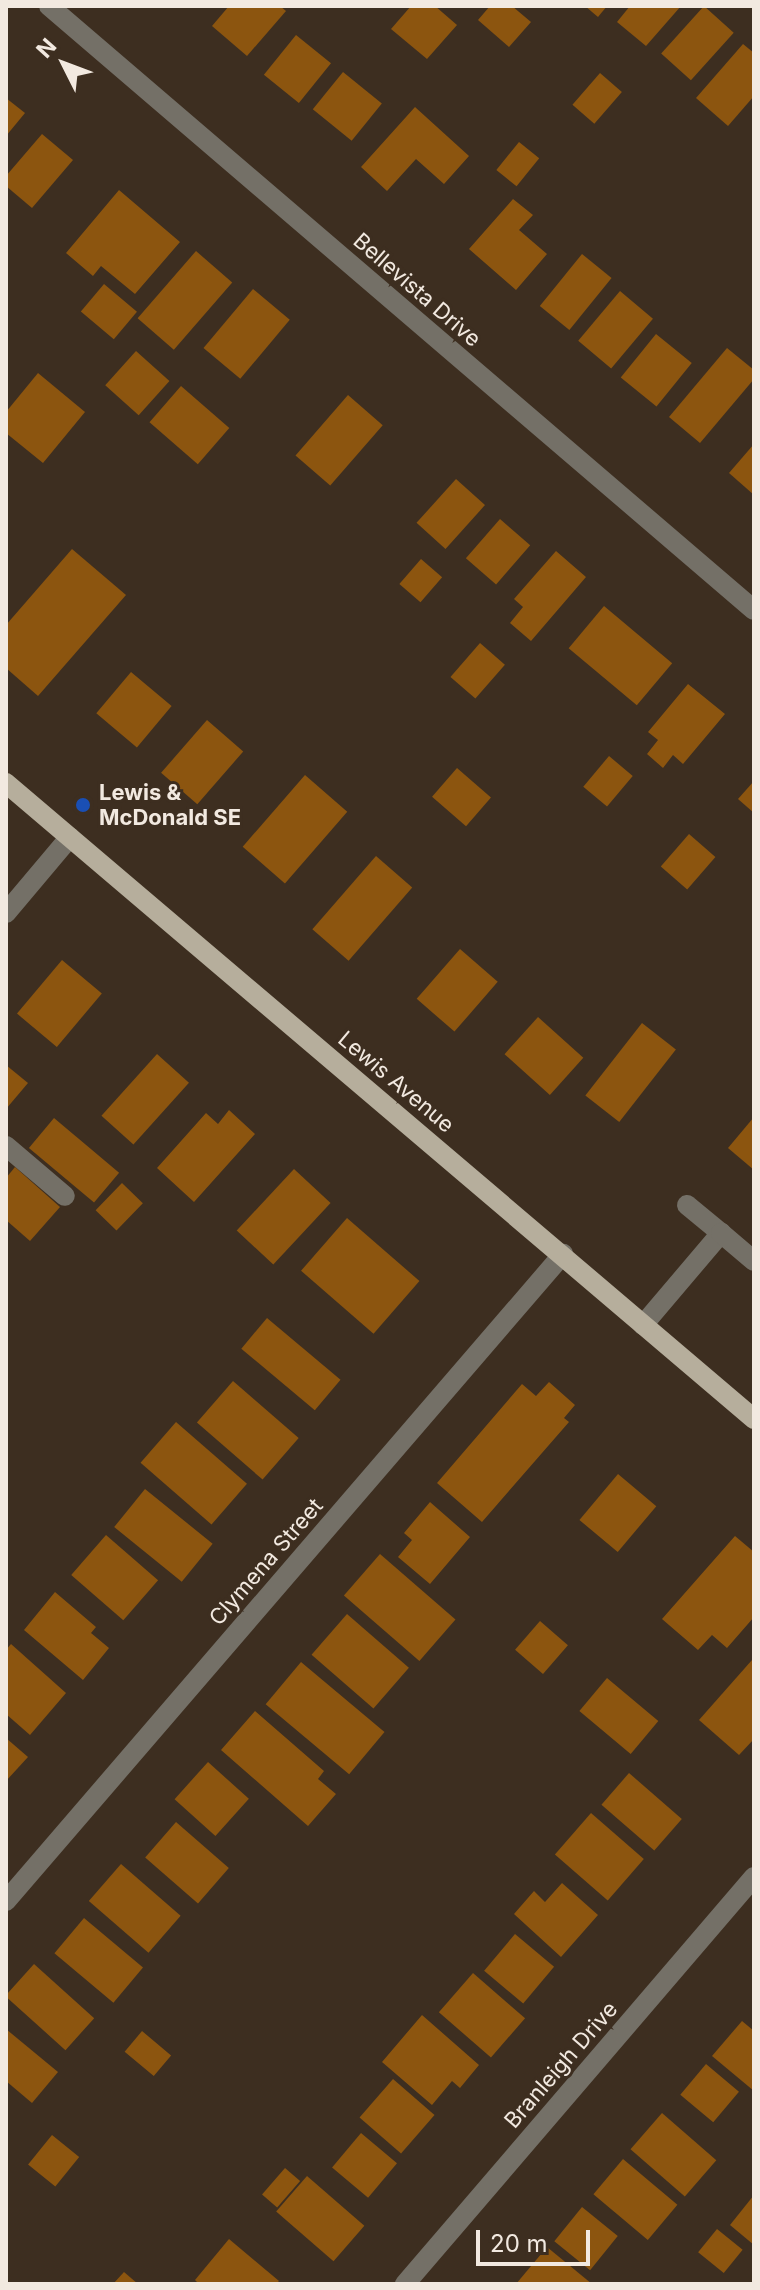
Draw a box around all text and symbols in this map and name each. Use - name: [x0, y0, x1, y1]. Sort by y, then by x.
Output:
- north arrow: [24, 24, 104, 104]
- text: N: [31, 33, 61, 63]
- street label: Bellevista Drive: [348, 228, 486, 352]
- place label: Lewis & McDonald SE: [99, 779, 241, 830]
- marker: Lewis & McDonald SE: [74, 796, 92, 814]
- street label: Lewis Avenue: [333, 1026, 459, 1138]
- street label: Clymena Street: [204, 1493, 328, 1631]
- street label: Branleigh Drive: [499, 1996, 623, 2134]
- scale bar: [480, 2214, 594, 2264]
- text: 20 m: [490, 2229, 548, 2258]

